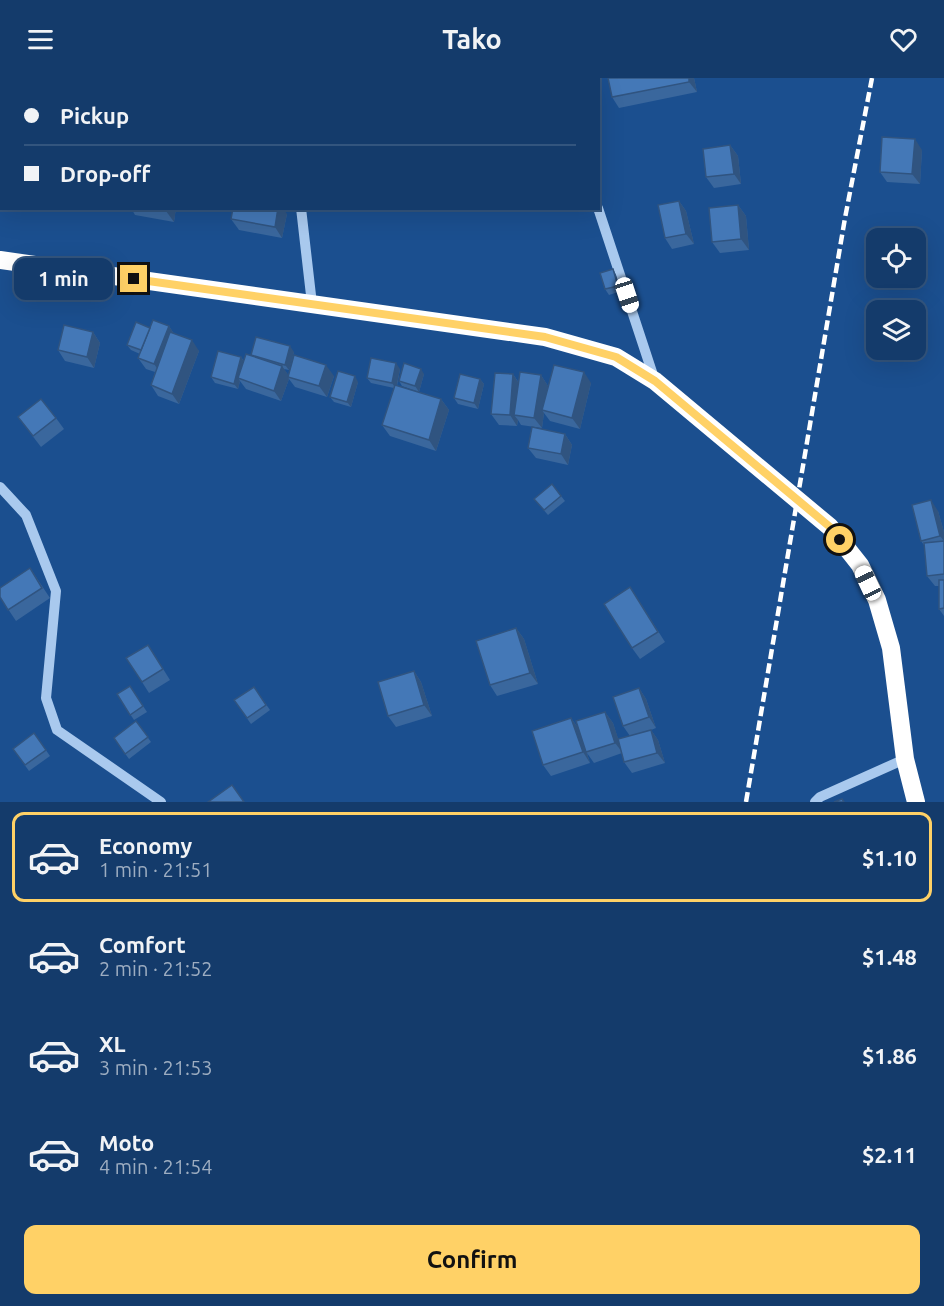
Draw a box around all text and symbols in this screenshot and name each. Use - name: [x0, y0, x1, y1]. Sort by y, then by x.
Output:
- icon: menu: [24, 23, 57, 56]
- icon: heart: [887, 23, 920, 56]
- text: Tako: [442, 24, 502, 54]
- text: Pickup: [60, 103, 129, 128]
- text: Drop-off: [60, 161, 150, 186]
- map controls: [866, 228, 926, 360]
- button: locate: [866, 228, 926, 288]
- callout: 1 min: [14, 258, 113, 300]
- route end: [120, 265, 147, 292]
- text: 1 min: [38, 267, 89, 290]
- car: [613, 275, 641, 315]
- button: layers: [866, 300, 926, 360]
- route start: [826, 526, 853, 553]
- car: [852, 563, 884, 603]
- icon: car: [27, 830, 81, 884]
- text: Economy: [99, 833, 192, 858]
- text: $1.10: [862, 845, 917, 870]
- text: 1 min · 21:51: [99, 858, 213, 881]
- icon: car: [27, 929, 81, 983]
- text: Comfort: [99, 932, 186, 957]
- text: $1.48: [862, 944, 917, 969]
- text: 2 min · 21:52: [99, 957, 213, 980]
- icon: car: [27, 1028, 81, 1082]
- text: XL: [99, 1031, 126, 1056]
- text: $1.86: [862, 1043, 917, 1068]
- text: 3 min · 21:53: [99, 1056, 213, 1079]
- icon: car: [27, 1127, 81, 1181]
- text: Moto: [99, 1130, 154, 1155]
- text: $2.11: [862, 1142, 917, 1167]
- text: 4 min · 21:54: [99, 1155, 213, 1178]
- button: Confirm: [24, 1225, 920, 1294]

